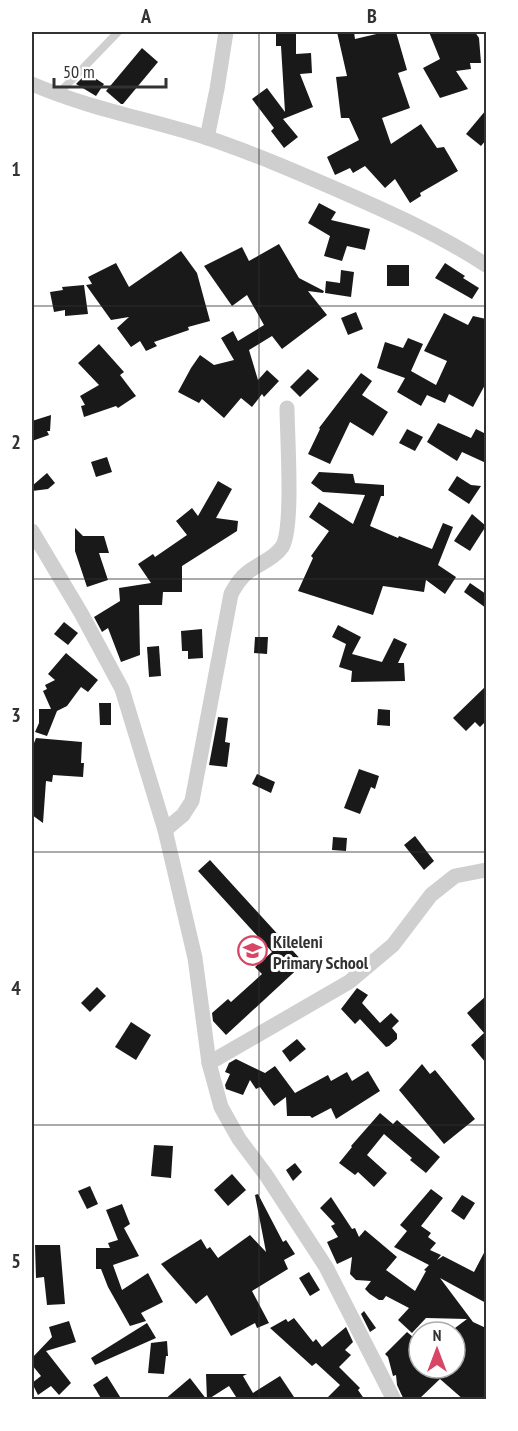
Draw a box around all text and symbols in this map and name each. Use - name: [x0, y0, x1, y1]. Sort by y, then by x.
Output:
- text: A: [140, 3, 152, 29]
- text: B: [367, 3, 377, 29]
- scale bar: [54, 51, 166, 89]
- text: 50 m: [63, 60, 95, 83]
- text: 1: [11, 156, 21, 182]
- text: 2: [11, 429, 21, 455]
- text: 3: [11, 702, 21, 728]
- place label: Kileleni Primary School: [273, 930, 369, 974]
- school or university icon: Kileleni Primary School: [236, 935, 268, 967]
- text: 4: [11, 975, 21, 1001]
- text: 5: [11, 1248, 21, 1274]
- north arrow: [407, 1320, 467, 1380]
- text: N: [433, 1325, 441, 1345]

